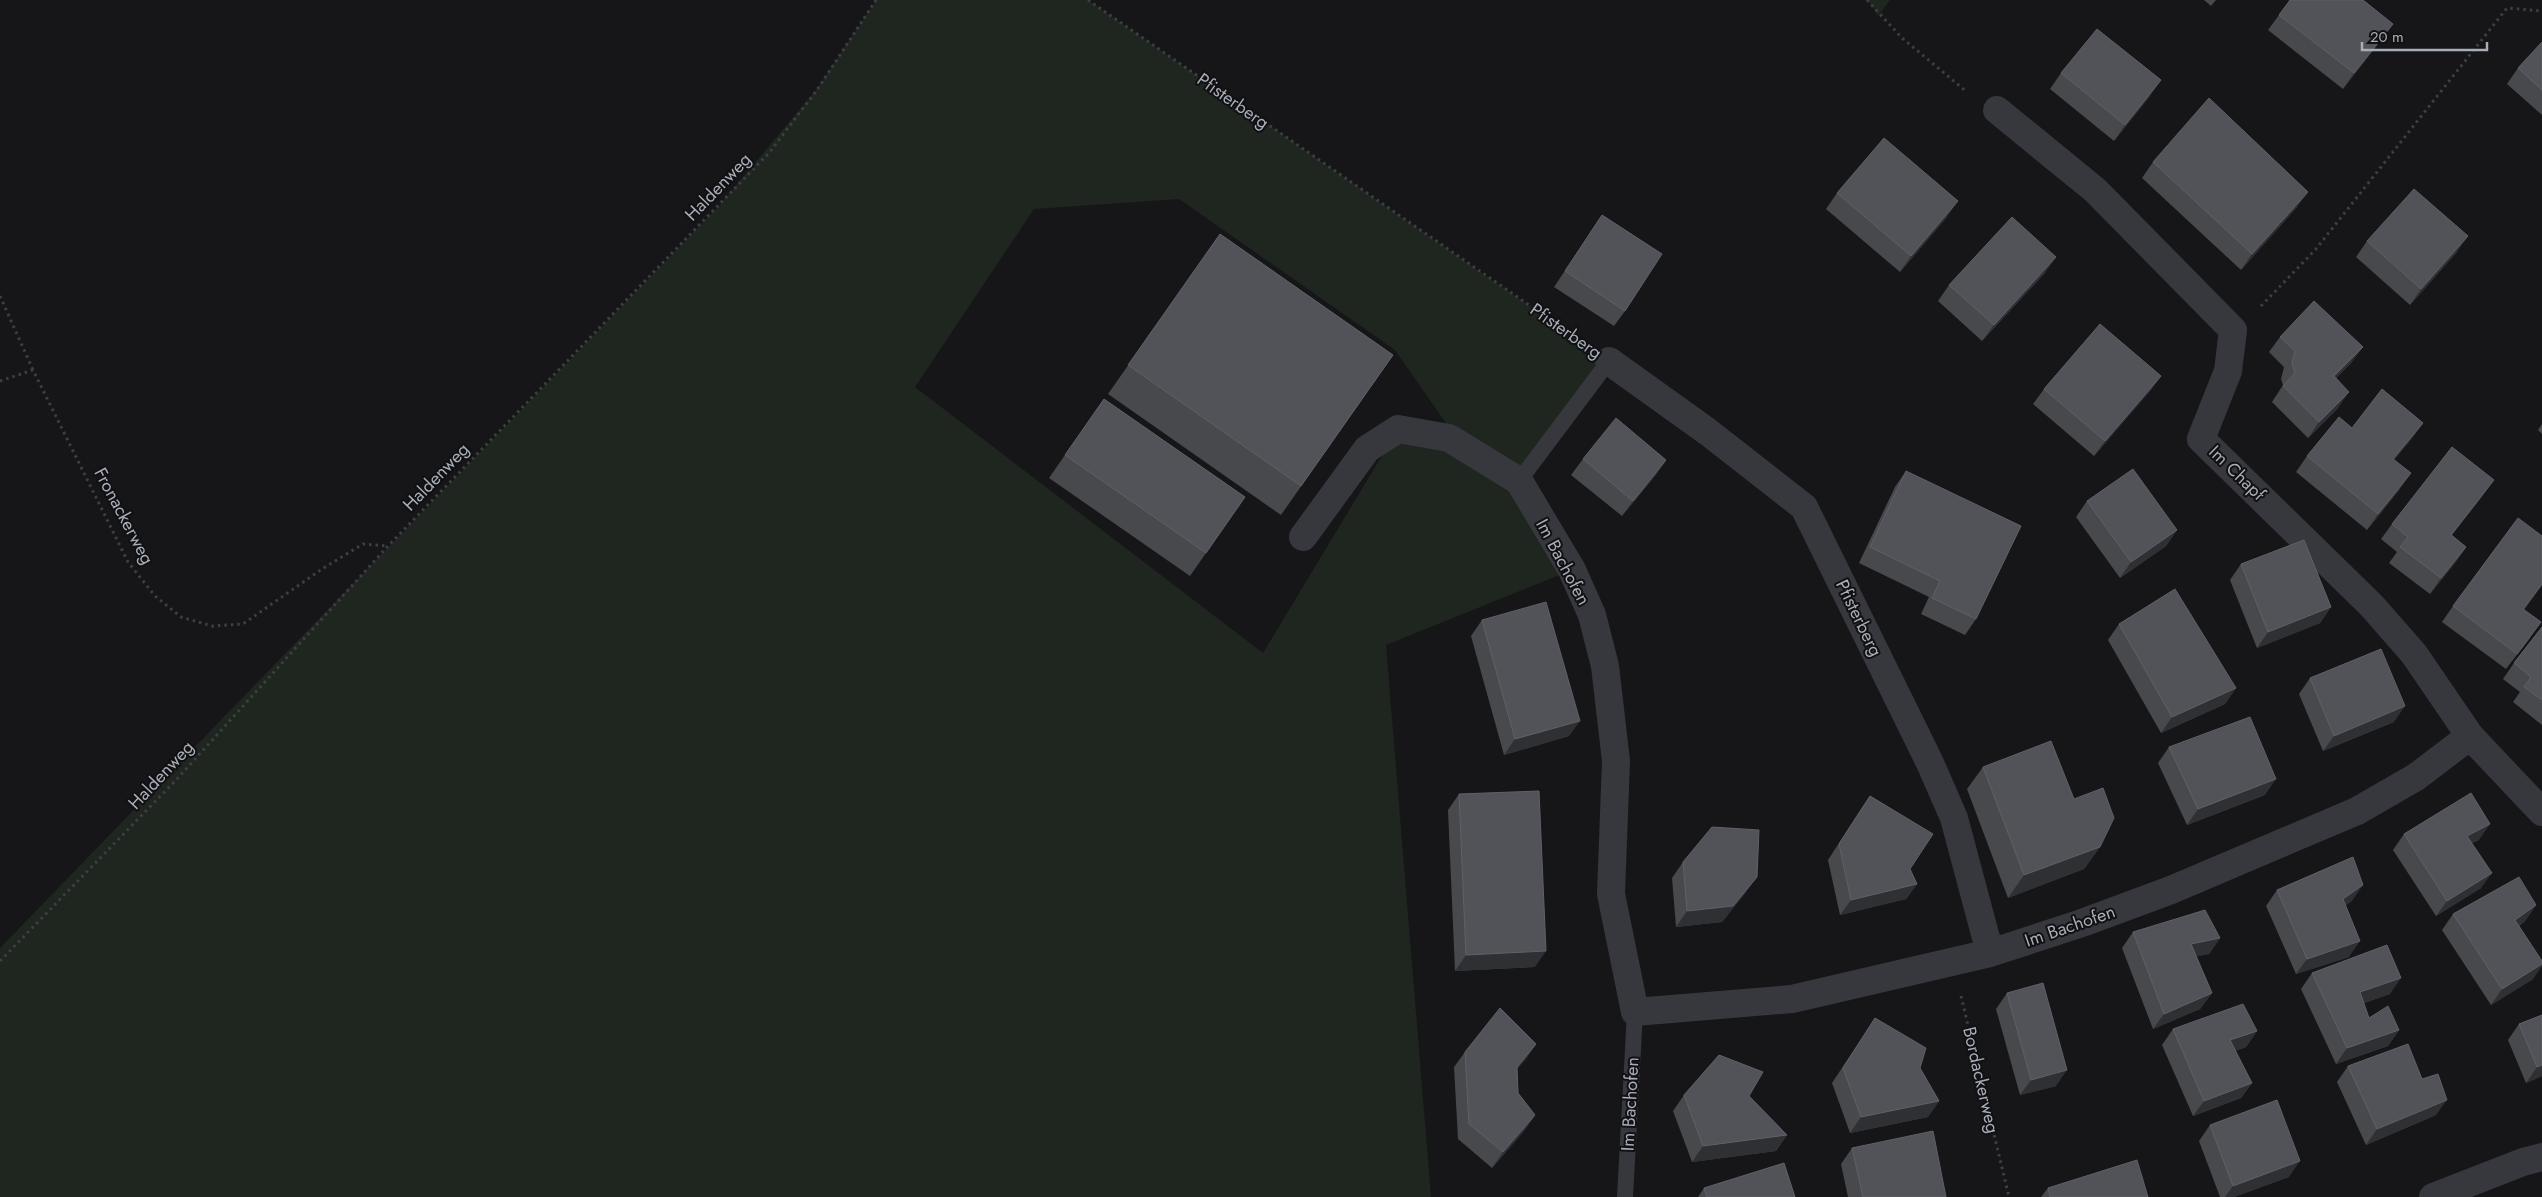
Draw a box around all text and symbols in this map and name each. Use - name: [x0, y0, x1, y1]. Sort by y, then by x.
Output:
- scale bar: [2362, 20, 2487, 52]
- text: 20 m: [2370, 26, 2404, 48]
- street label: Pfisterberg: [1192, 67, 1274, 135]
- street label: Haldenweg: [679, 147, 757, 227]
- street label: Pfisterberg: [1525, 297, 1607, 365]
- street label: Haldenweg: [397, 437, 475, 517]
- street label: Im Chapf: [2203, 439, 2272, 507]
- street label: Fronackerweg: [88, 463, 160, 569]
- street label: Im Bachofen: [1529, 514, 1597, 610]
- street label: Pfisterberg: [1829, 575, 1889, 661]
- street label: Haldenweg: [122, 735, 200, 815]
- street label: Im Bachofen: [2021, 898, 2119, 954]
- street label: Bordackerweg: [1956, 1024, 2006, 1136]
- street label: Im Bachofen: [1615, 1056, 1645, 1152]

